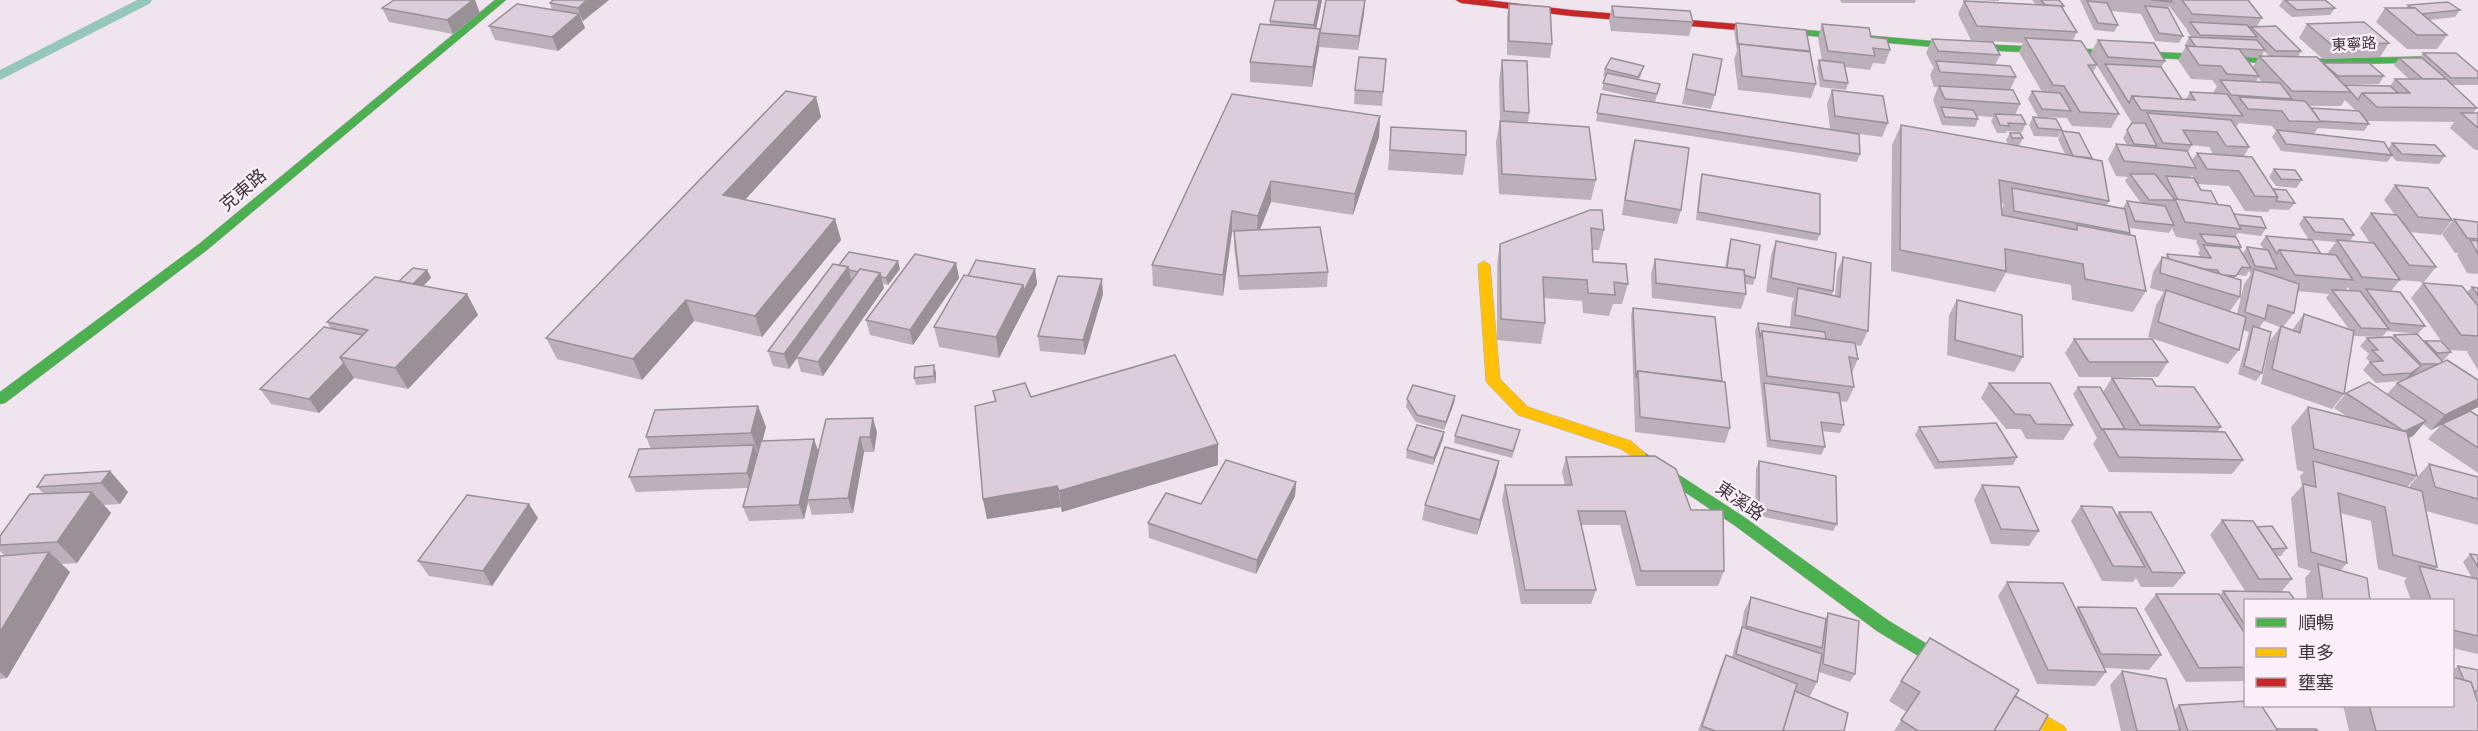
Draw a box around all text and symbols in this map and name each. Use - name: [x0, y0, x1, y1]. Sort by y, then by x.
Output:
- street label: 東寧路: [2331, 34, 2377, 54]
- street label: 克東路: [215, 164, 271, 216]
- street label: 東溪路: [1712, 477, 1768, 525]
- legend: [2244, 599, 2454, 707]
- text: 順暢: [2298, 612, 2334, 634]
- text: 車多: [2298, 642, 2334, 664]
- text: 壅塞: [2298, 672, 2334, 694]

